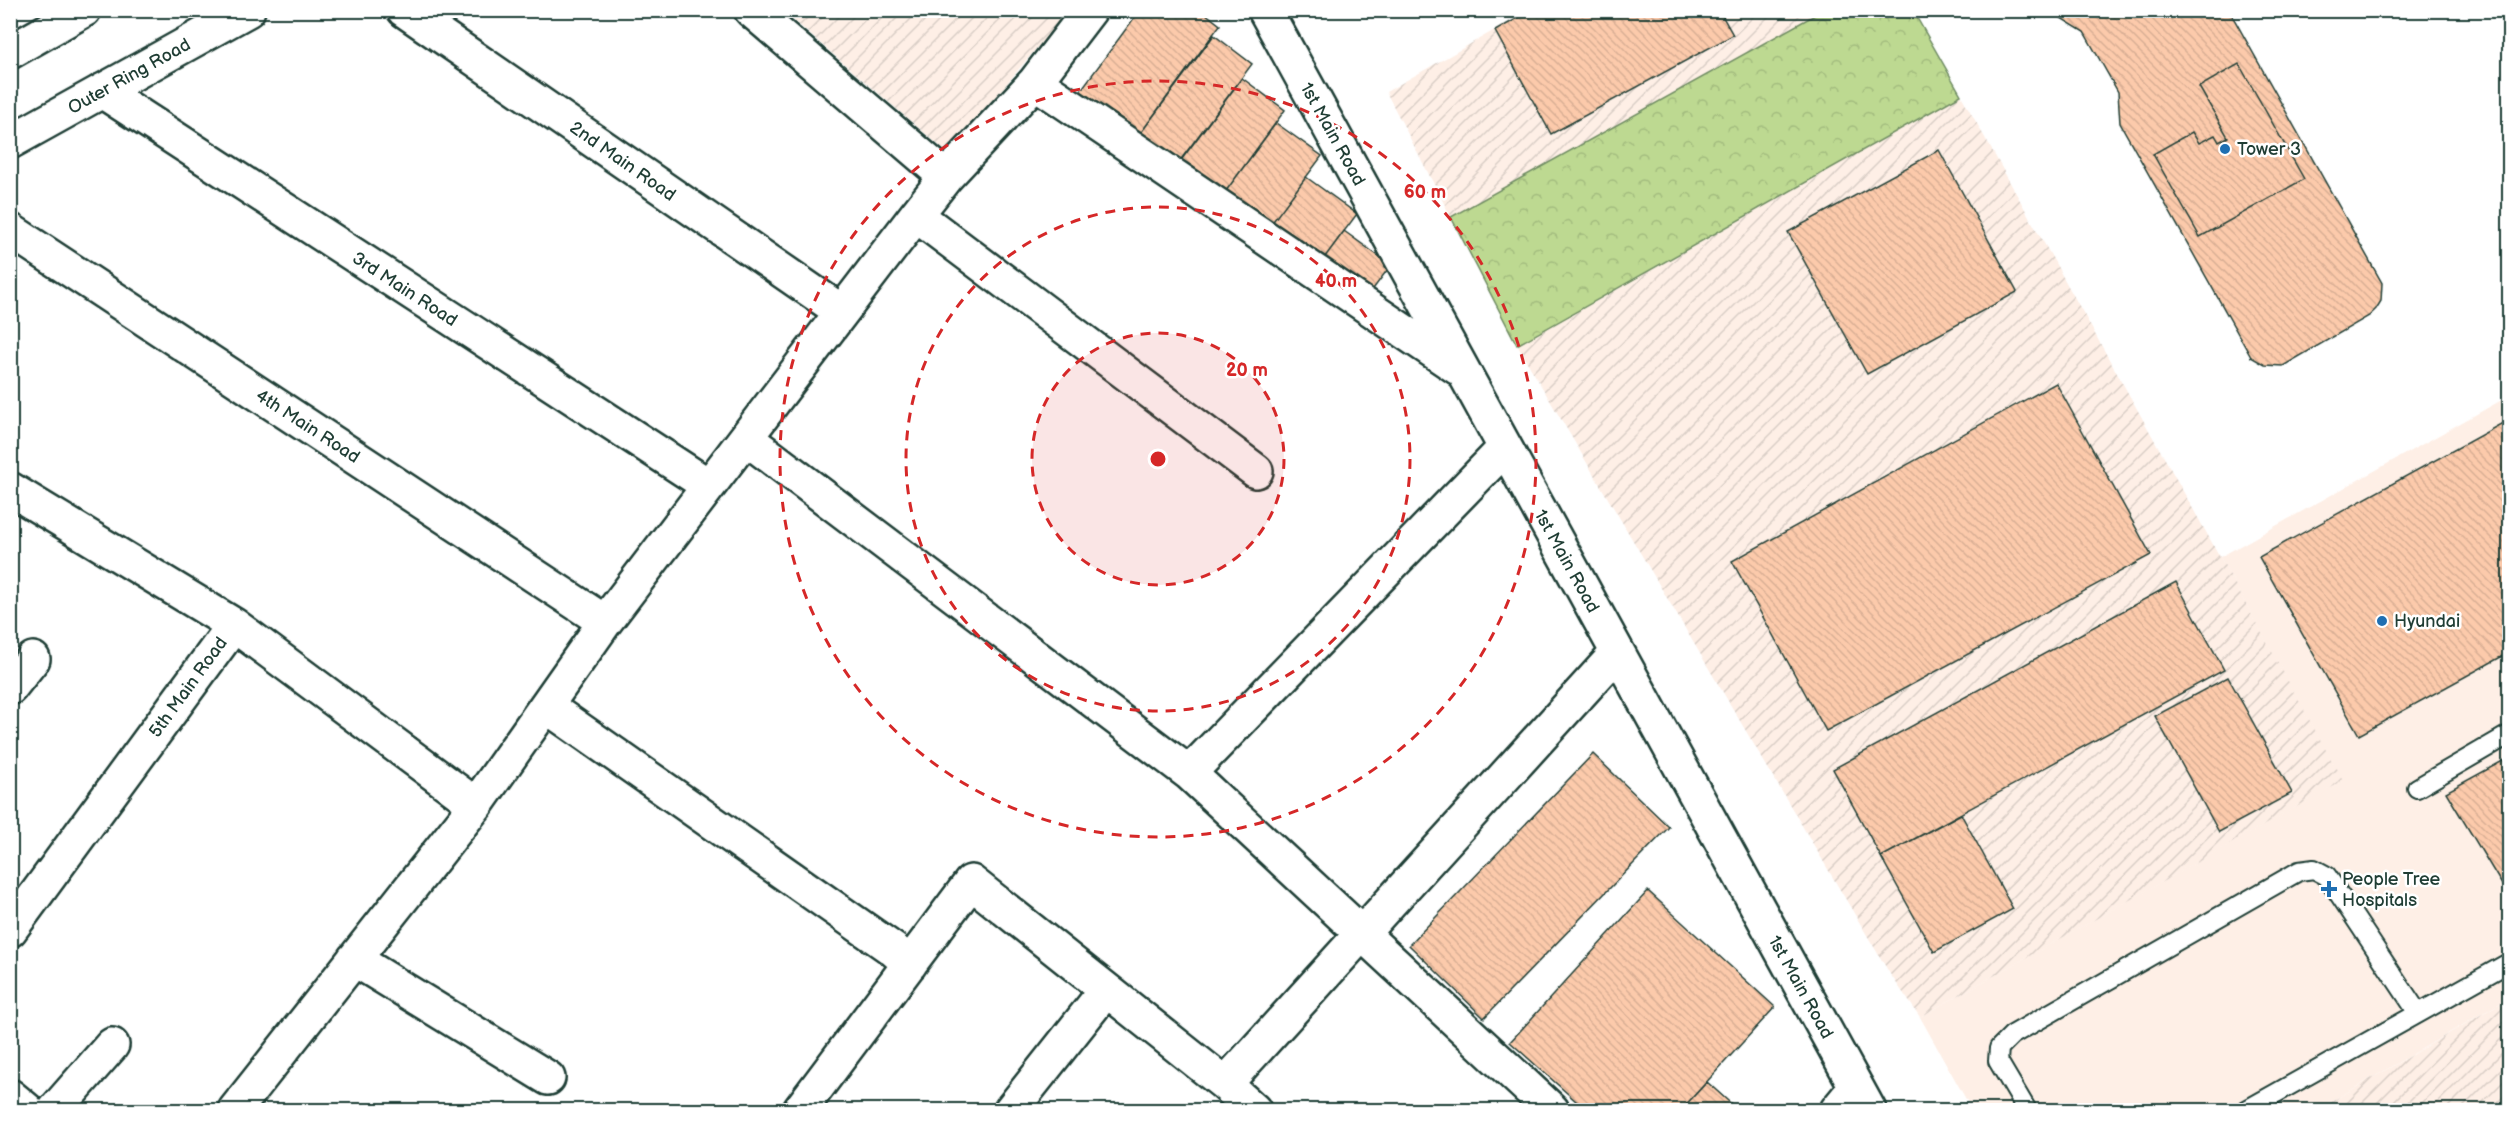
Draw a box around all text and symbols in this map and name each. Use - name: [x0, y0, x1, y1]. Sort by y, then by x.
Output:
- street label: Outer Ring Road: [64, 34, 194, 119]
- street label: 1st Main Road: [1296, 79, 1370, 190]
- street label: 2nd Main Road: [566, 117, 680, 206]
- place label: Tower 3: [2237, 139, 2301, 160]
- marker: Tower 3: [2218, 142, 2232, 156]
- text: 60 m: [1404, 182, 1446, 203]
- street label: 3rd Main Road: [348, 248, 461, 331]
- text: 40 m: [1315, 271, 1357, 292]
- text: 20 m: [1226, 360, 1268, 381]
- street label: 4th Main Road: [252, 385, 364, 468]
- centre of rings: [1148, 449, 1168, 469]
- street label: 1st Main Road: [1530, 506, 1604, 617]
- place label: Hyundai: [2394, 611, 2460, 632]
- marker: Hyundai: [2375, 614, 2389, 628]
- street label: 5th Main Road: [145, 633, 232, 742]
- place label: People Tree Hospitals: [2342, 869, 2441, 911]
- marker: People Tree Hospitals: [2320, 880, 2338, 898]
- street label: 1st Main Road: [1764, 932, 1838, 1043]

